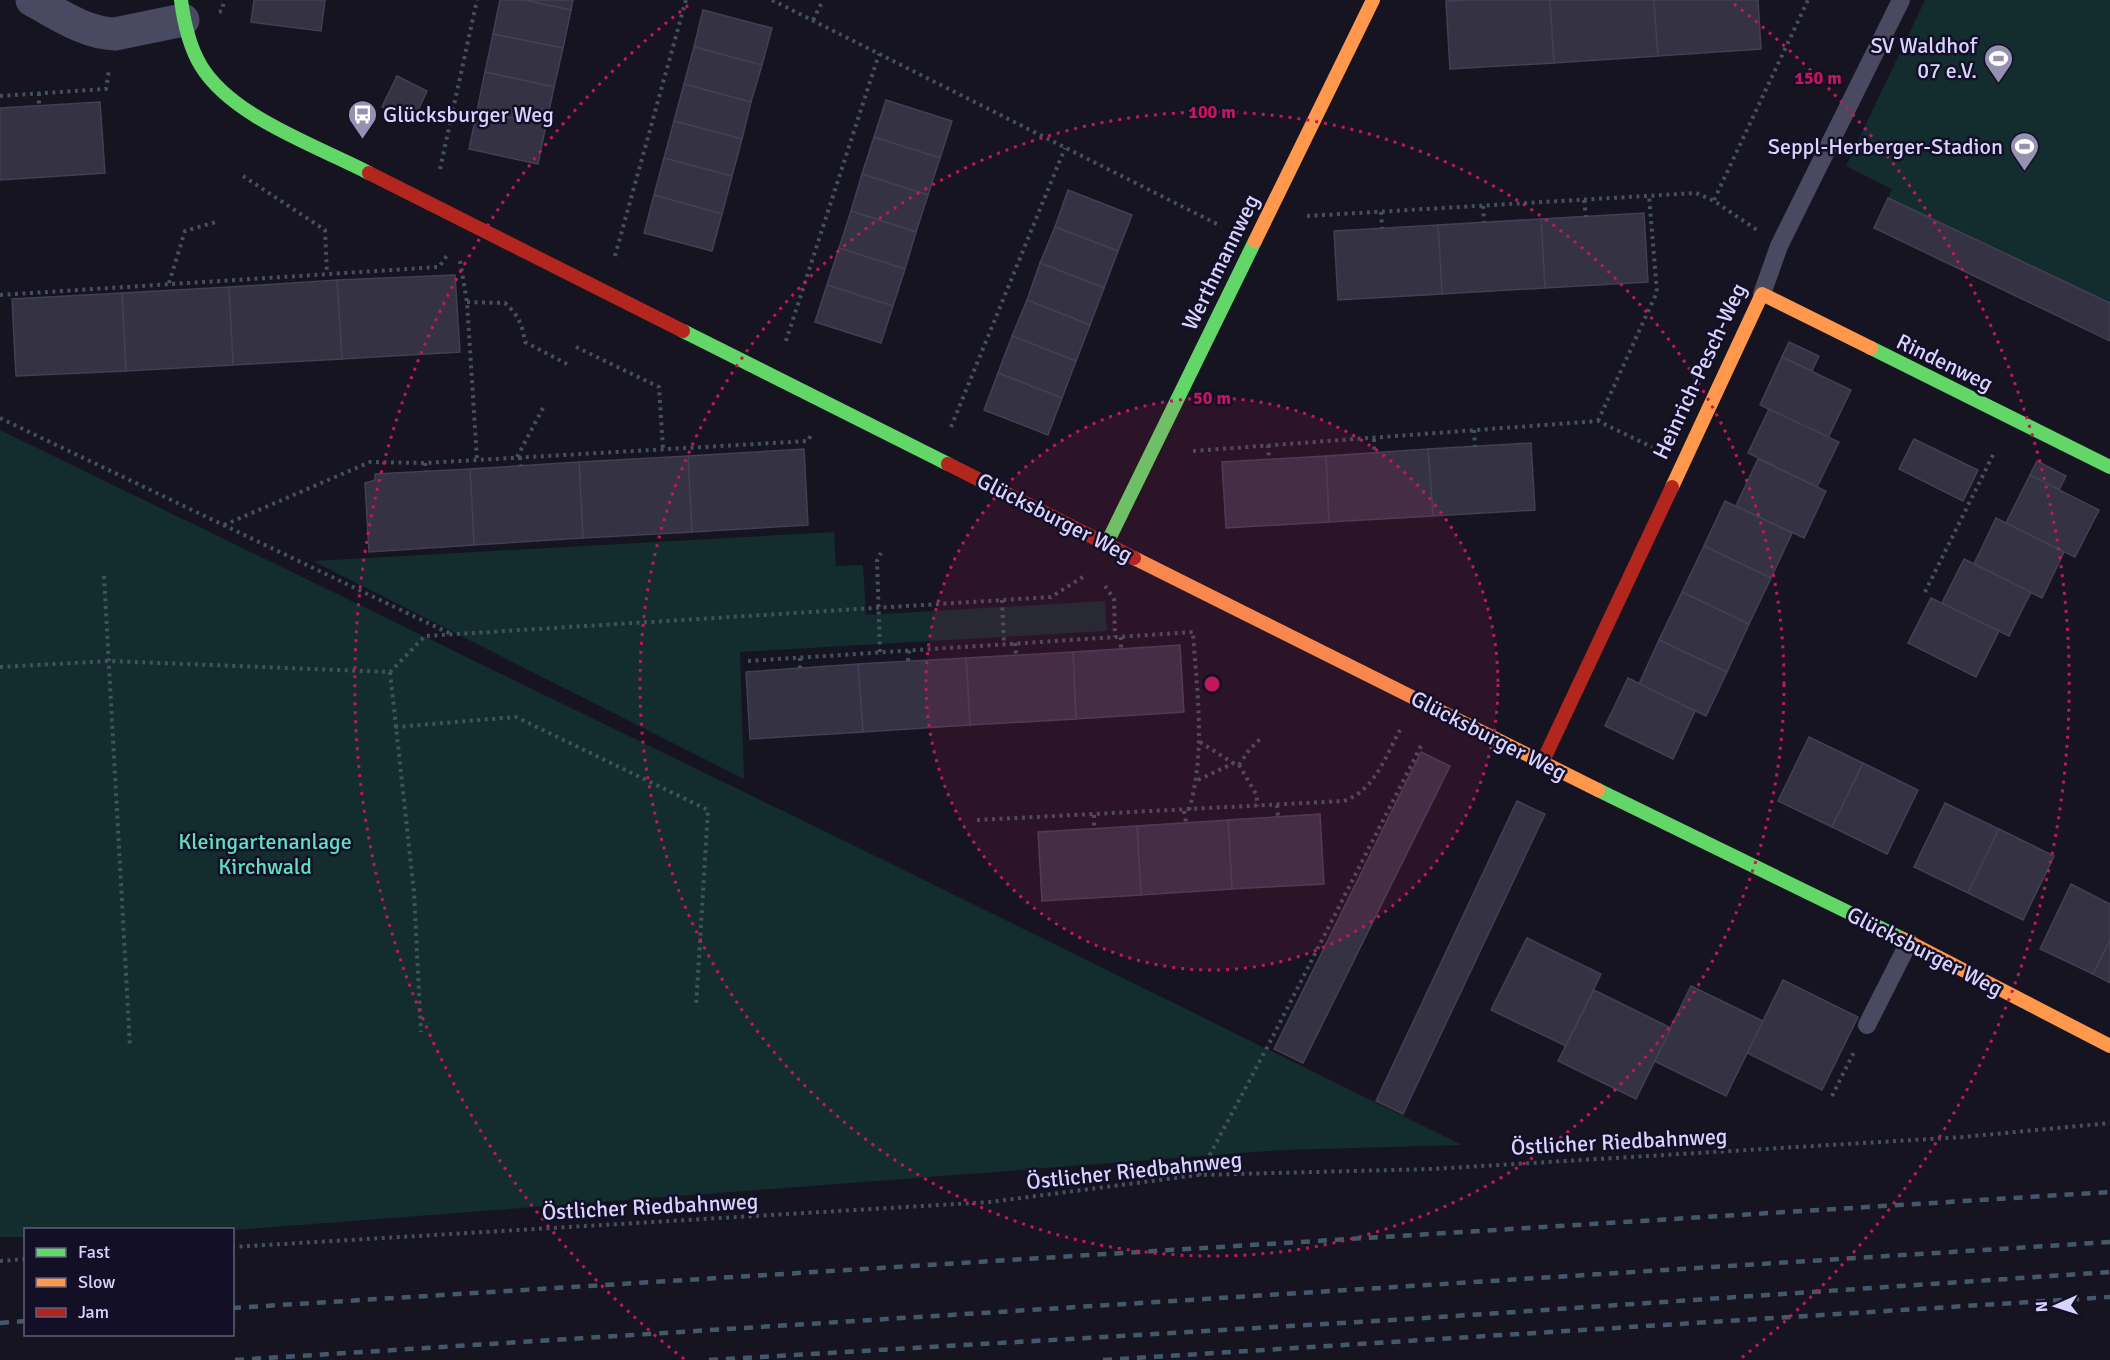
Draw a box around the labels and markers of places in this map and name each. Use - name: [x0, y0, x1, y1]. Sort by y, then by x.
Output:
- place label: SV Waldhof 07 e.V.: [1870, 32, 1979, 84]
- sports icon: SV Waldhof 07 e.V.: [1982, 42, 2014, 84]
- bus stop icon: Glücksburger Weg: [346, 98, 378, 140]
- place label: Glücksburger Weg: [383, 101, 554, 128]
- sports icon: Seppl-Herberger-Stadion: [2008, 130, 2040, 172]
- place label: Seppl-Herberger-Stadion: [1768, 133, 2003, 160]
- centre of rings: [1202, 674, 1222, 694]

